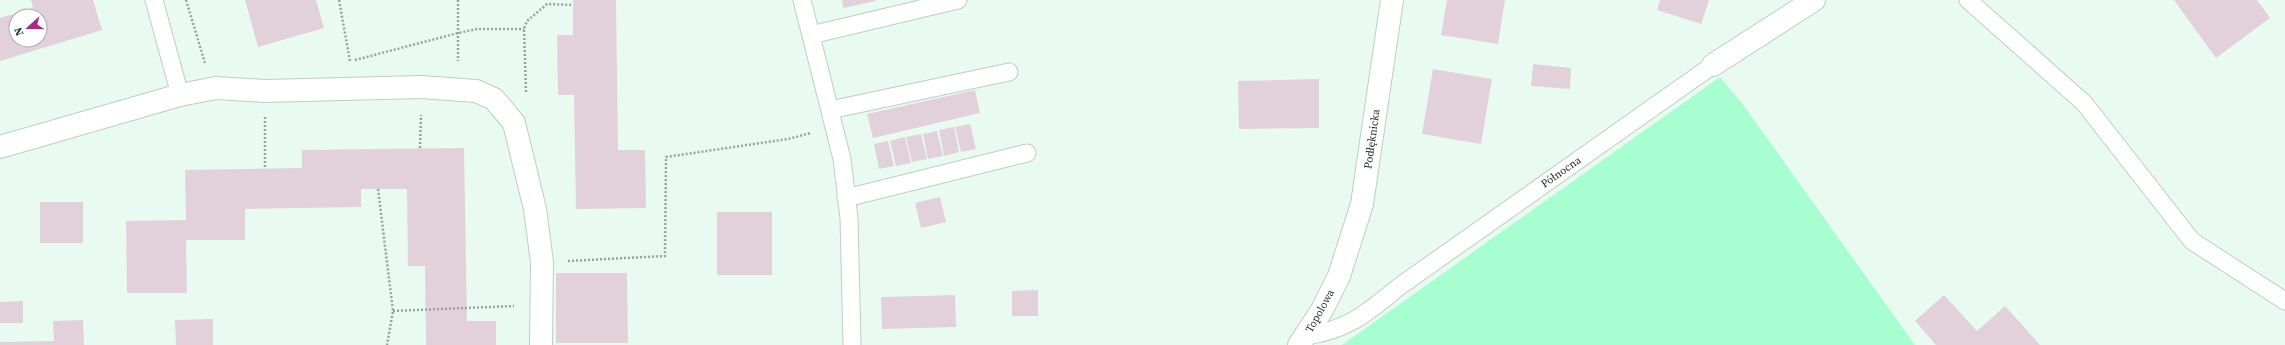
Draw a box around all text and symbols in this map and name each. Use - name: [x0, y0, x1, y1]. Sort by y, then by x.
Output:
- north arrow: [8, 8, 48, 48]
- text: N: [11, 25, 28, 38]
- street label: Podłęknicka: [1360, 108, 1384, 170]
- street label: Północna: [1538, 152, 1584, 191]
- street label: Topolowa: [1302, 286, 1338, 335]

